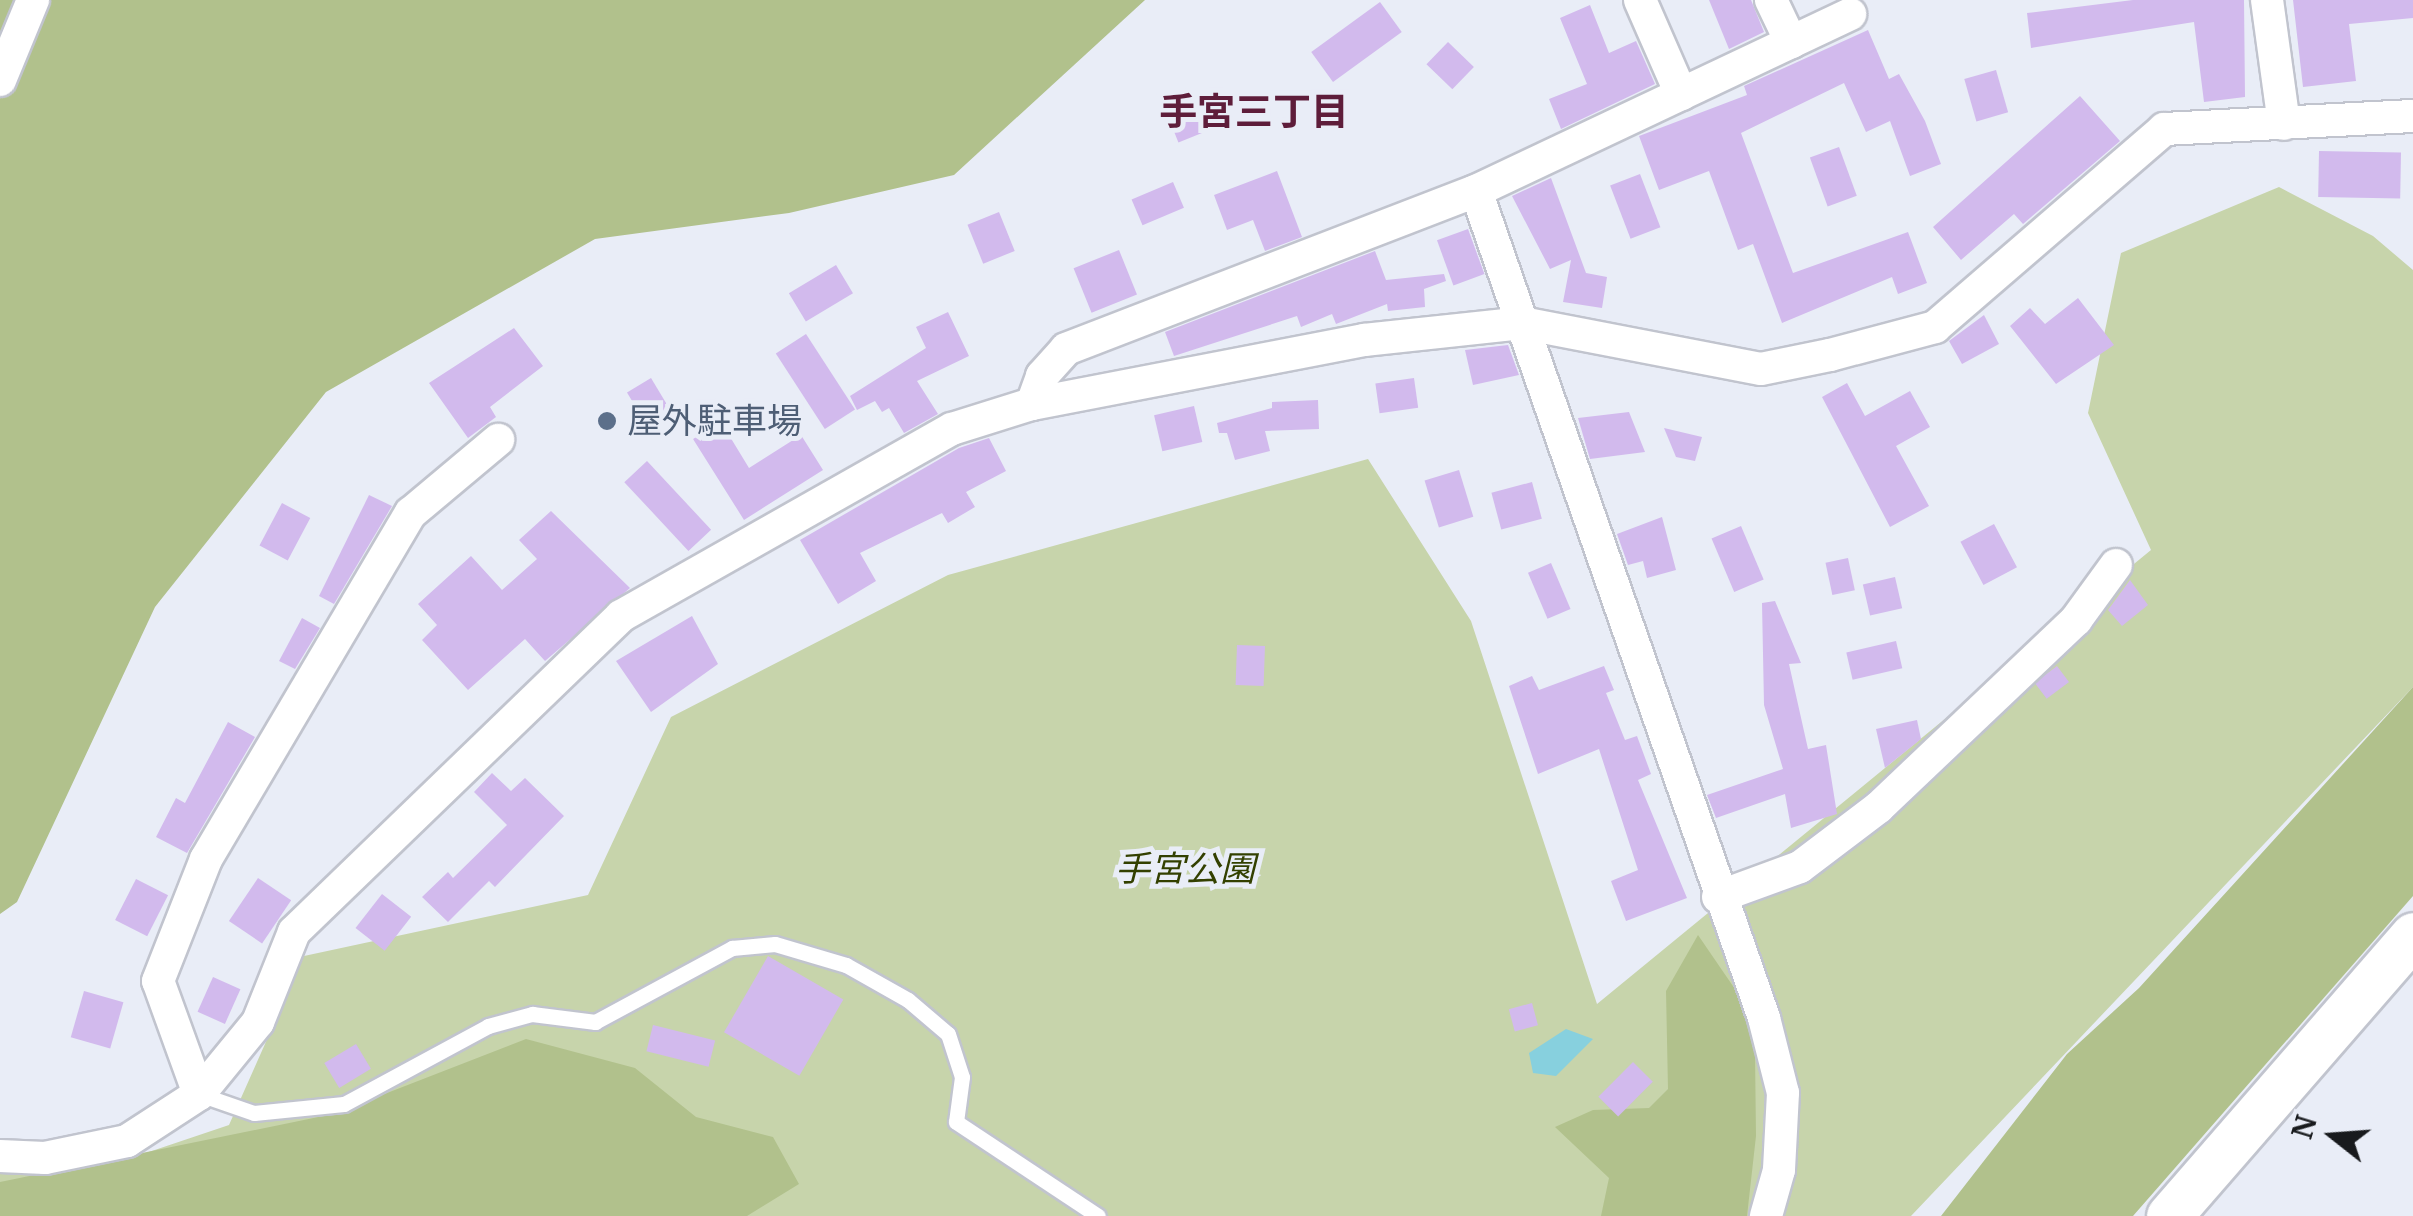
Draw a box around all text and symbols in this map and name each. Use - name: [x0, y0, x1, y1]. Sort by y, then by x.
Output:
- district label: 手宮三丁目: [1159, 89, 1349, 135]
- place label: 屋外駐車場: [627, 400, 802, 442]
- marker: 屋外駐車場: [596, 410, 618, 432]
- park label: 手宮公園: [1115, 848, 1255, 890]
- north arrow: [2283, 1086, 2383, 1186]
- text: N: [2284, 1111, 2325, 1143]

